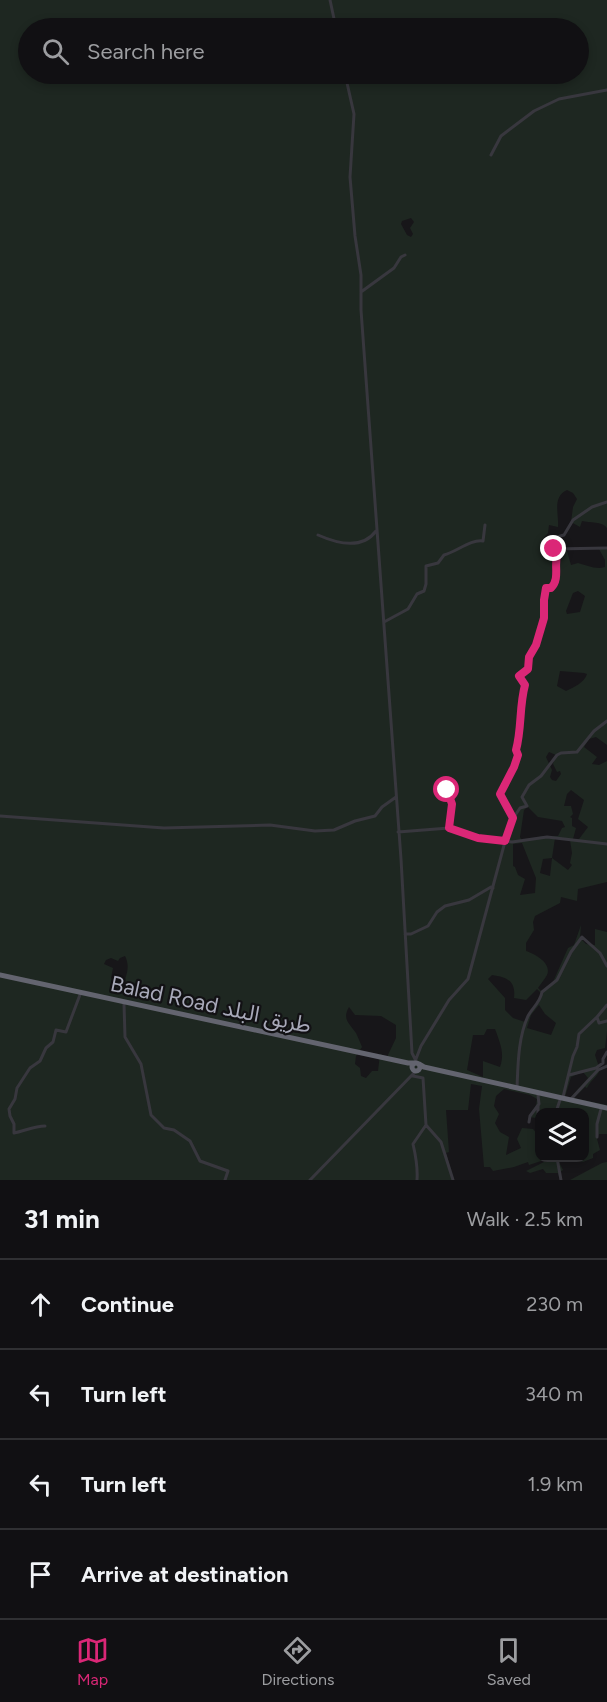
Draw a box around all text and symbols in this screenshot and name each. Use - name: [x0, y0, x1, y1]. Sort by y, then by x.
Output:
- search box: [18, 18, 589, 84]
- icon: search: [39, 35, 72, 68]
- text: Search here: [87, 38, 205, 65]
- route end: [540, 535, 566, 561]
- route start: [433, 776, 459, 802]
- street label: Balad Road طريق البلد: [108, 970, 314, 1039]
- map controls: [535, 1108, 589, 1162]
- button: layers: [535, 1108, 589, 1162]
- text: 31 min: [24, 1203, 100, 1235]
- text: Walk · 2.5 km: [467, 1207, 583, 1231]
- icon: ahead: [24, 1288, 57, 1321]
- text: Continue: [81, 1291, 174, 1318]
- text: 230 m: [526, 1292, 583, 1316]
- icon: left: [24, 1378, 57, 1411]
- text: Turn left: [81, 1381, 167, 1408]
- text: 340 m: [525, 1382, 583, 1406]
- icon: left: [24, 1468, 57, 1501]
- text: Turn left: [81, 1471, 167, 1498]
- text: 1.9 km: [528, 1472, 583, 1496]
- icon: arrive: [24, 1558, 57, 1591]
- text: Arrive at destination: [81, 1561, 289, 1588]
- tab: Map: [76, 1634, 109, 1689]
- tab: Directions: [261, 1634, 334, 1689]
- tab: Saved: [487, 1634, 531, 1689]

